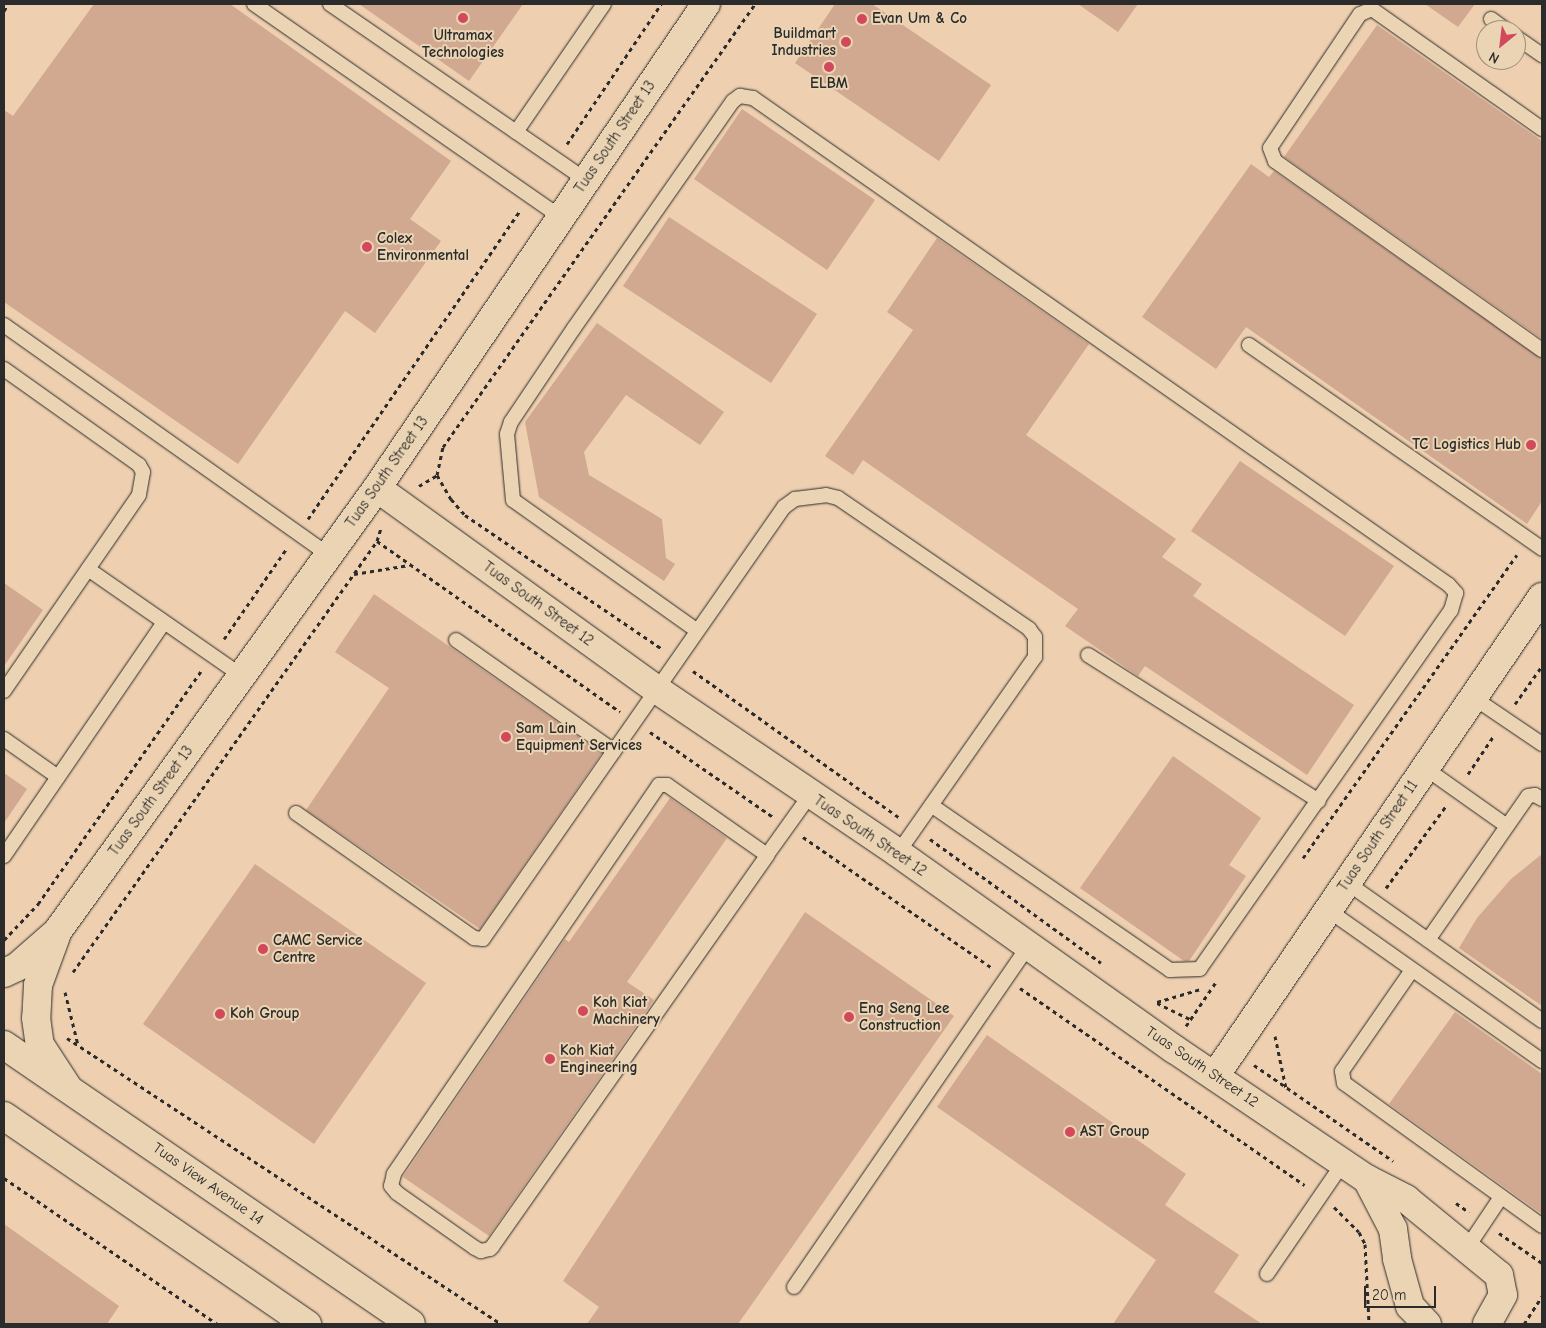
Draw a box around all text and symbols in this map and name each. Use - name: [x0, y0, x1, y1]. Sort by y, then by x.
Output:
- place label: Evan Um & Co: [872, 10, 967, 28]
- marker: Ultramax Technologies: [457, 12, 469, 24]
- marker: Evan Um & Co: [856, 13, 868, 25]
- north arrow: [1476, 20, 1526, 70]
- place label: Buildmart Industries: [771, 24, 836, 59]
- place label: Ultramax Technologies: [422, 26, 504, 61]
- marker: Buildmart Industries: [840, 36, 852, 48]
- text: N: [1486, 48, 1502, 67]
- marker: ELBM: [823, 61, 835, 73]
- place label: ELBM: [810, 75, 848, 93]
- street label: Tuas South Street 13: [571, 77, 659, 197]
- place label: Colex Environmental: [377, 229, 469, 264]
- marker: Colex Environmental: [361, 241, 373, 253]
- street label: Tuas South Street 13: [342, 413, 432, 531]
- place label: TC Logistics Hub: [1412, 436, 1521, 454]
- marker: TC Logistics Hub: [1525, 439, 1537, 451]
- street label: Tuas South Street 12: [479, 558, 597, 650]
- place label: Sam Lain Equipment Services: [516, 719, 642, 754]
- marker: Sam Lain Equipment Services: [500, 731, 512, 743]
- street label: Tuas South Street 13: [105, 742, 197, 860]
- street label: Tuas South Street 11: [1334, 777, 1422, 895]
- street label: Tuas South Street 12: [810, 792, 930, 880]
- place label: CAMC Service Centre: [273, 931, 362, 966]
- marker: CAMC Service Centre: [257, 943, 269, 955]
- place label: Koh Kiat Machinery: [593, 993, 660, 1028]
- place label: Eng Seng Lee Construction: [859, 999, 949, 1034]
- place label: Koh Group: [230, 1005, 299, 1023]
- marker: Koh Kiat Machinery: [577, 1005, 589, 1017]
- marker: Koh Group: [214, 1008, 226, 1020]
- marker: Eng Seng Lee Construction: [843, 1011, 855, 1023]
- street label: Tuas South Street 12: [1142, 1023, 1262, 1111]
- place label: Koh Kiat Engineering: [560, 1041, 638, 1076]
- marker: Koh Kiat Engineering: [544, 1053, 556, 1065]
- place label: AST Group: [1080, 1123, 1149, 1141]
- marker: AST Group: [1064, 1126, 1076, 1138]
- street label: Tuas View Avenue 14: [149, 1139, 267, 1229]
- scale bar: [1366, 1276, 1438, 1308]
- text: 20 m: [1372, 1286, 1406, 1304]

